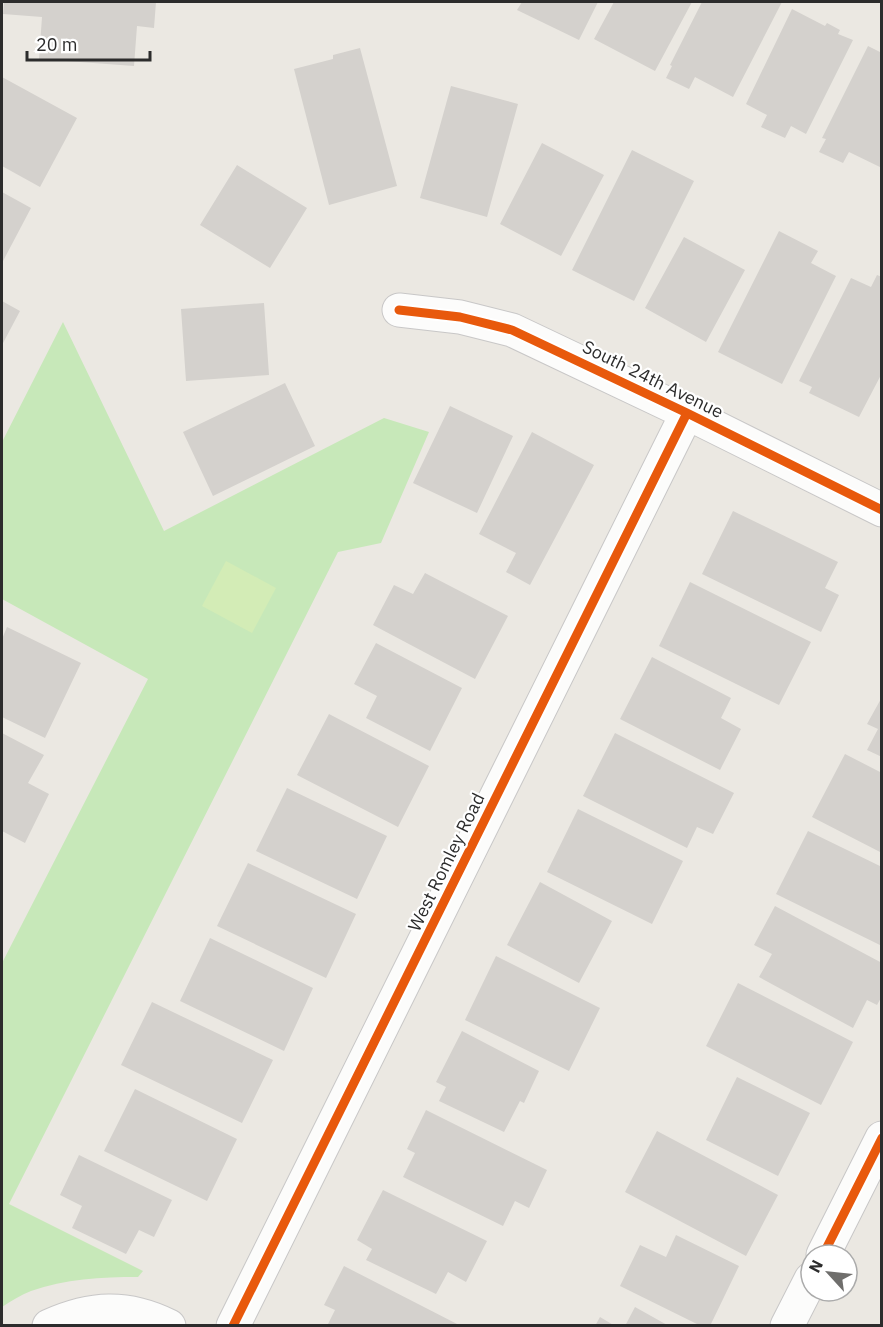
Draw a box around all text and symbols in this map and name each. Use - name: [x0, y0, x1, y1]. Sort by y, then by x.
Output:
- scale bar: [27, 24, 150, 62]
- text: 20 m: [36, 33, 78, 56]
- street label: South 24th Avenue: [579, 335, 727, 423]
- street label: West Romley Road: [403, 789, 489, 935]
- north arrow: [799, 1243, 859, 1303]
- text: N: [804, 1256, 827, 1276]

